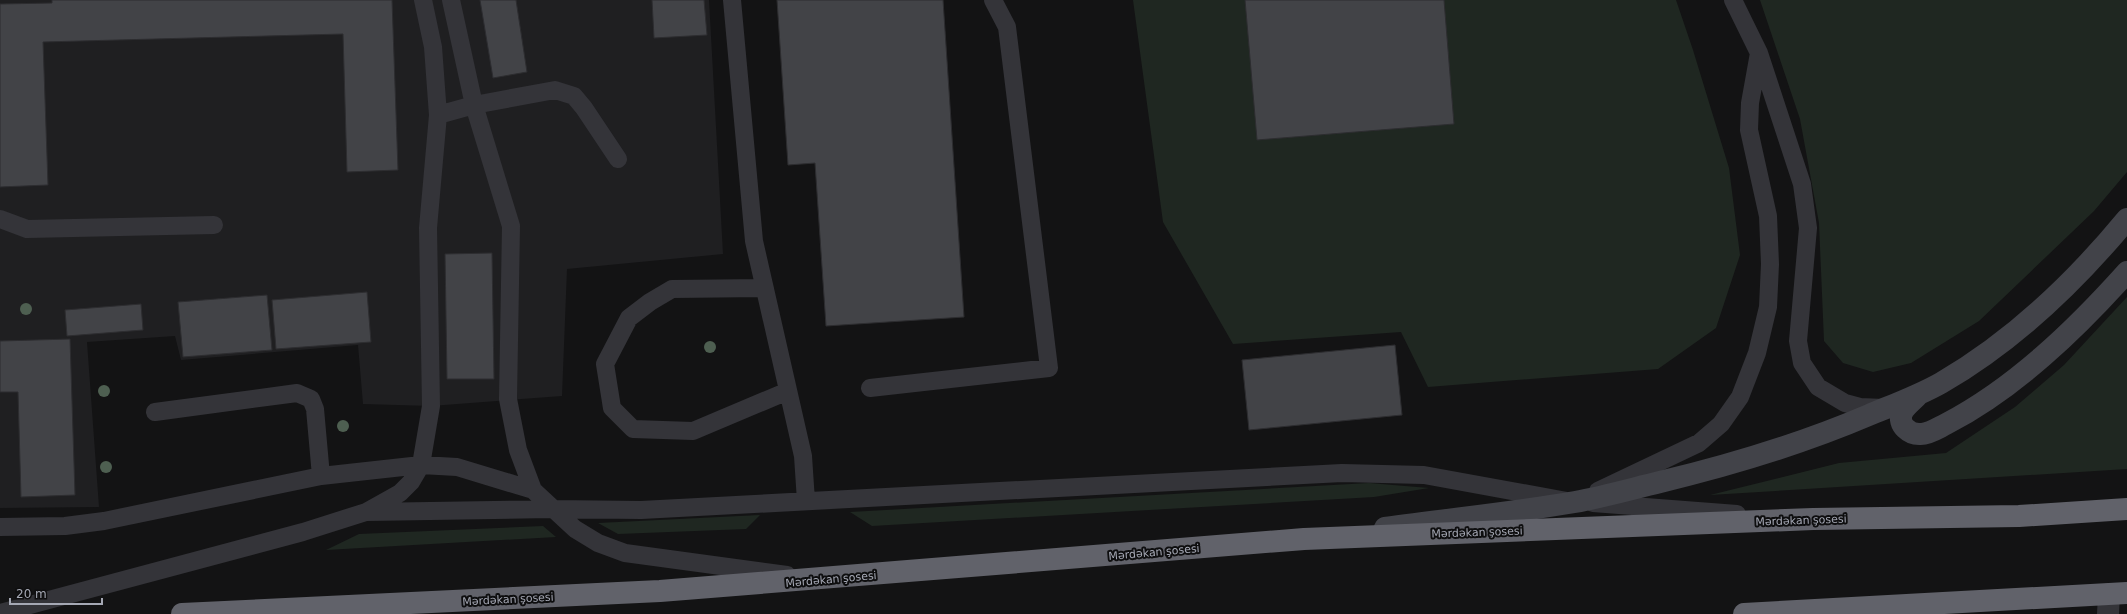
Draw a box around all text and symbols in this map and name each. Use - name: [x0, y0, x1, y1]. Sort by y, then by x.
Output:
- street label: Mərdəkan şosesi: [1755, 512, 1847, 529]
- street label: Mərdəkan şosesi: [1431, 524, 1523, 541]
- street label: Mərdəkan şosesi: [1108, 542, 1200, 563]
- street label: Mərdəkan şosesi: [785, 569, 877, 590]
- scale bar: [10, 580, 102, 606]
- text: 20 m: [16, 587, 47, 601]
- street label: Mərdəkan şosesi: [462, 591, 554, 608]

